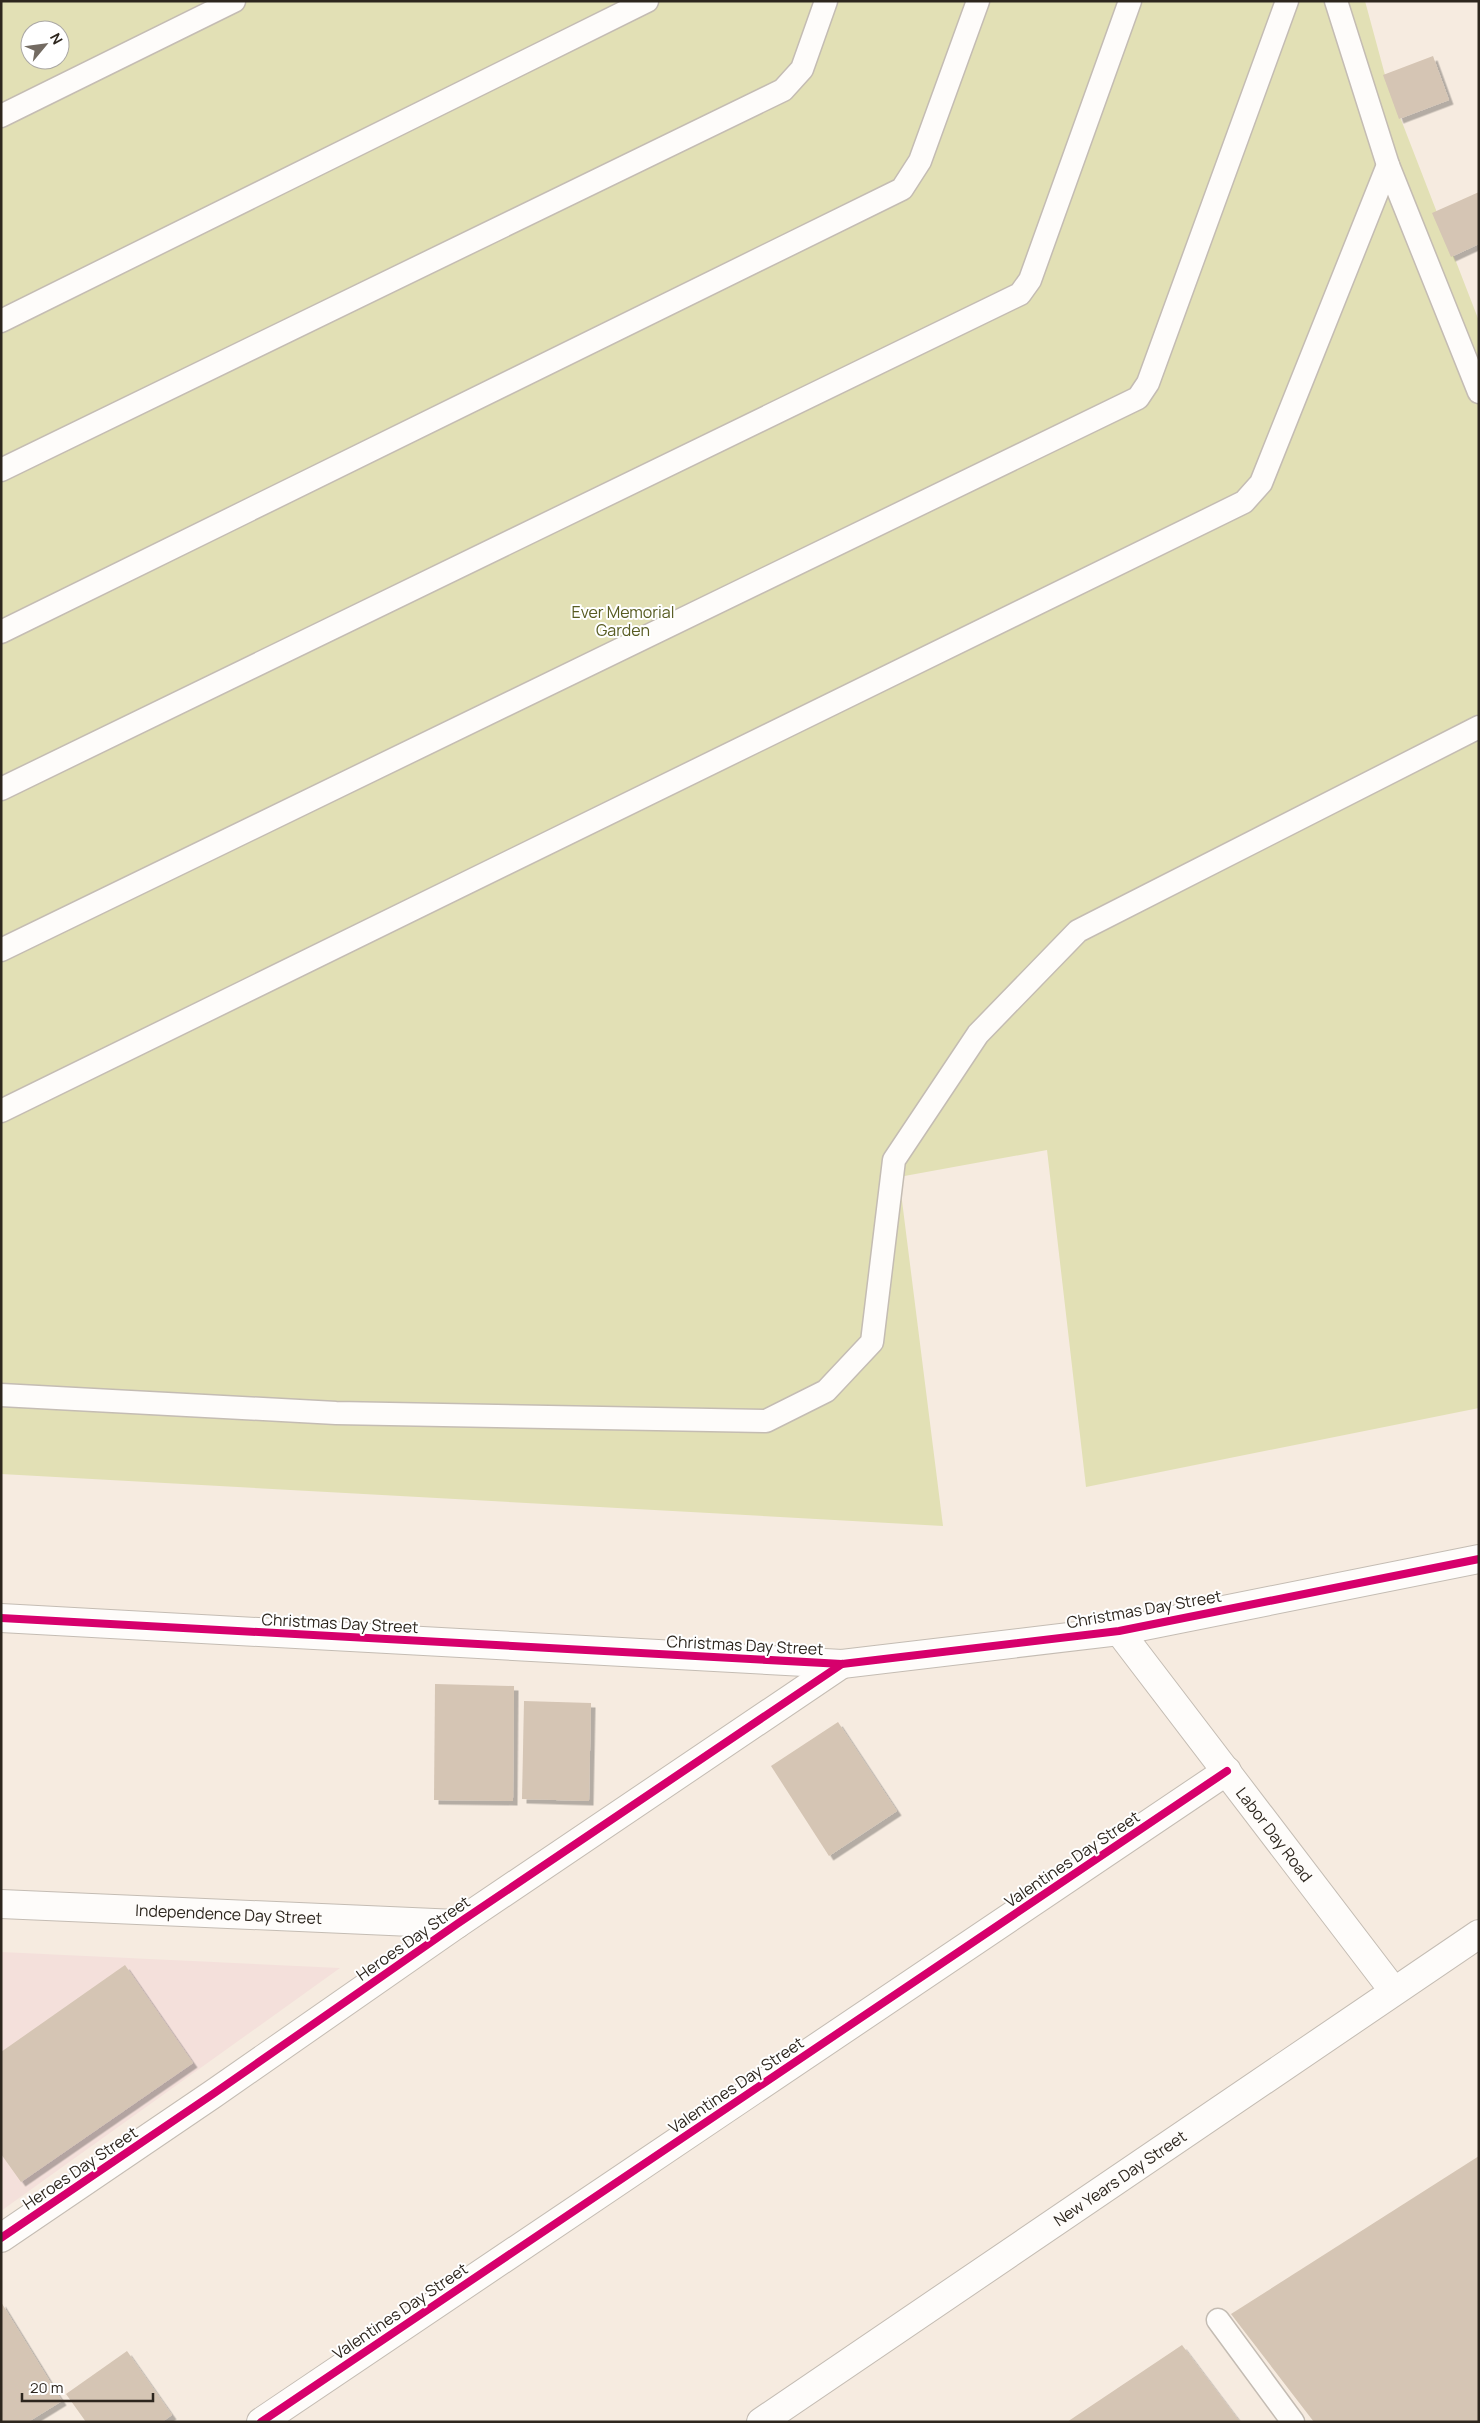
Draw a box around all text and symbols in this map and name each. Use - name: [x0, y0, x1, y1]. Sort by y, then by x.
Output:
- north arrow: [20, 20, 70, 70]
- text: N: [46, 29, 68, 47]
- park label: Ever Memorial Garden: [572, 601, 674, 641]
- street label: Christmas Day Street: [1065, 1585, 1223, 1633]
- street label: Christmas Day Street: [261, 1608, 419, 1638]
- street label: Christmas Day Street: [666, 1630, 824, 1660]
- street label: Labor Day Road: [1231, 1783, 1318, 1886]
- street label: Valentines Day Street: [1000, 1806, 1144, 1912]
- street label: Heroes Day Street: [352, 1891, 474, 1985]
- street label: Independence Day Street: [135, 1899, 323, 1929]
- street label: Valentines Day Street: [664, 2032, 808, 2138]
- street label: Heroes Day Street: [18, 2121, 142, 2215]
- street label: New Years Day Street: [1049, 2125, 1191, 2231]
- street label: Valentines Day Street: [328, 2258, 472, 2364]
- scale bar: [22, 2370, 154, 2402]
- text: 20 m: [30, 2377, 63, 2398]

